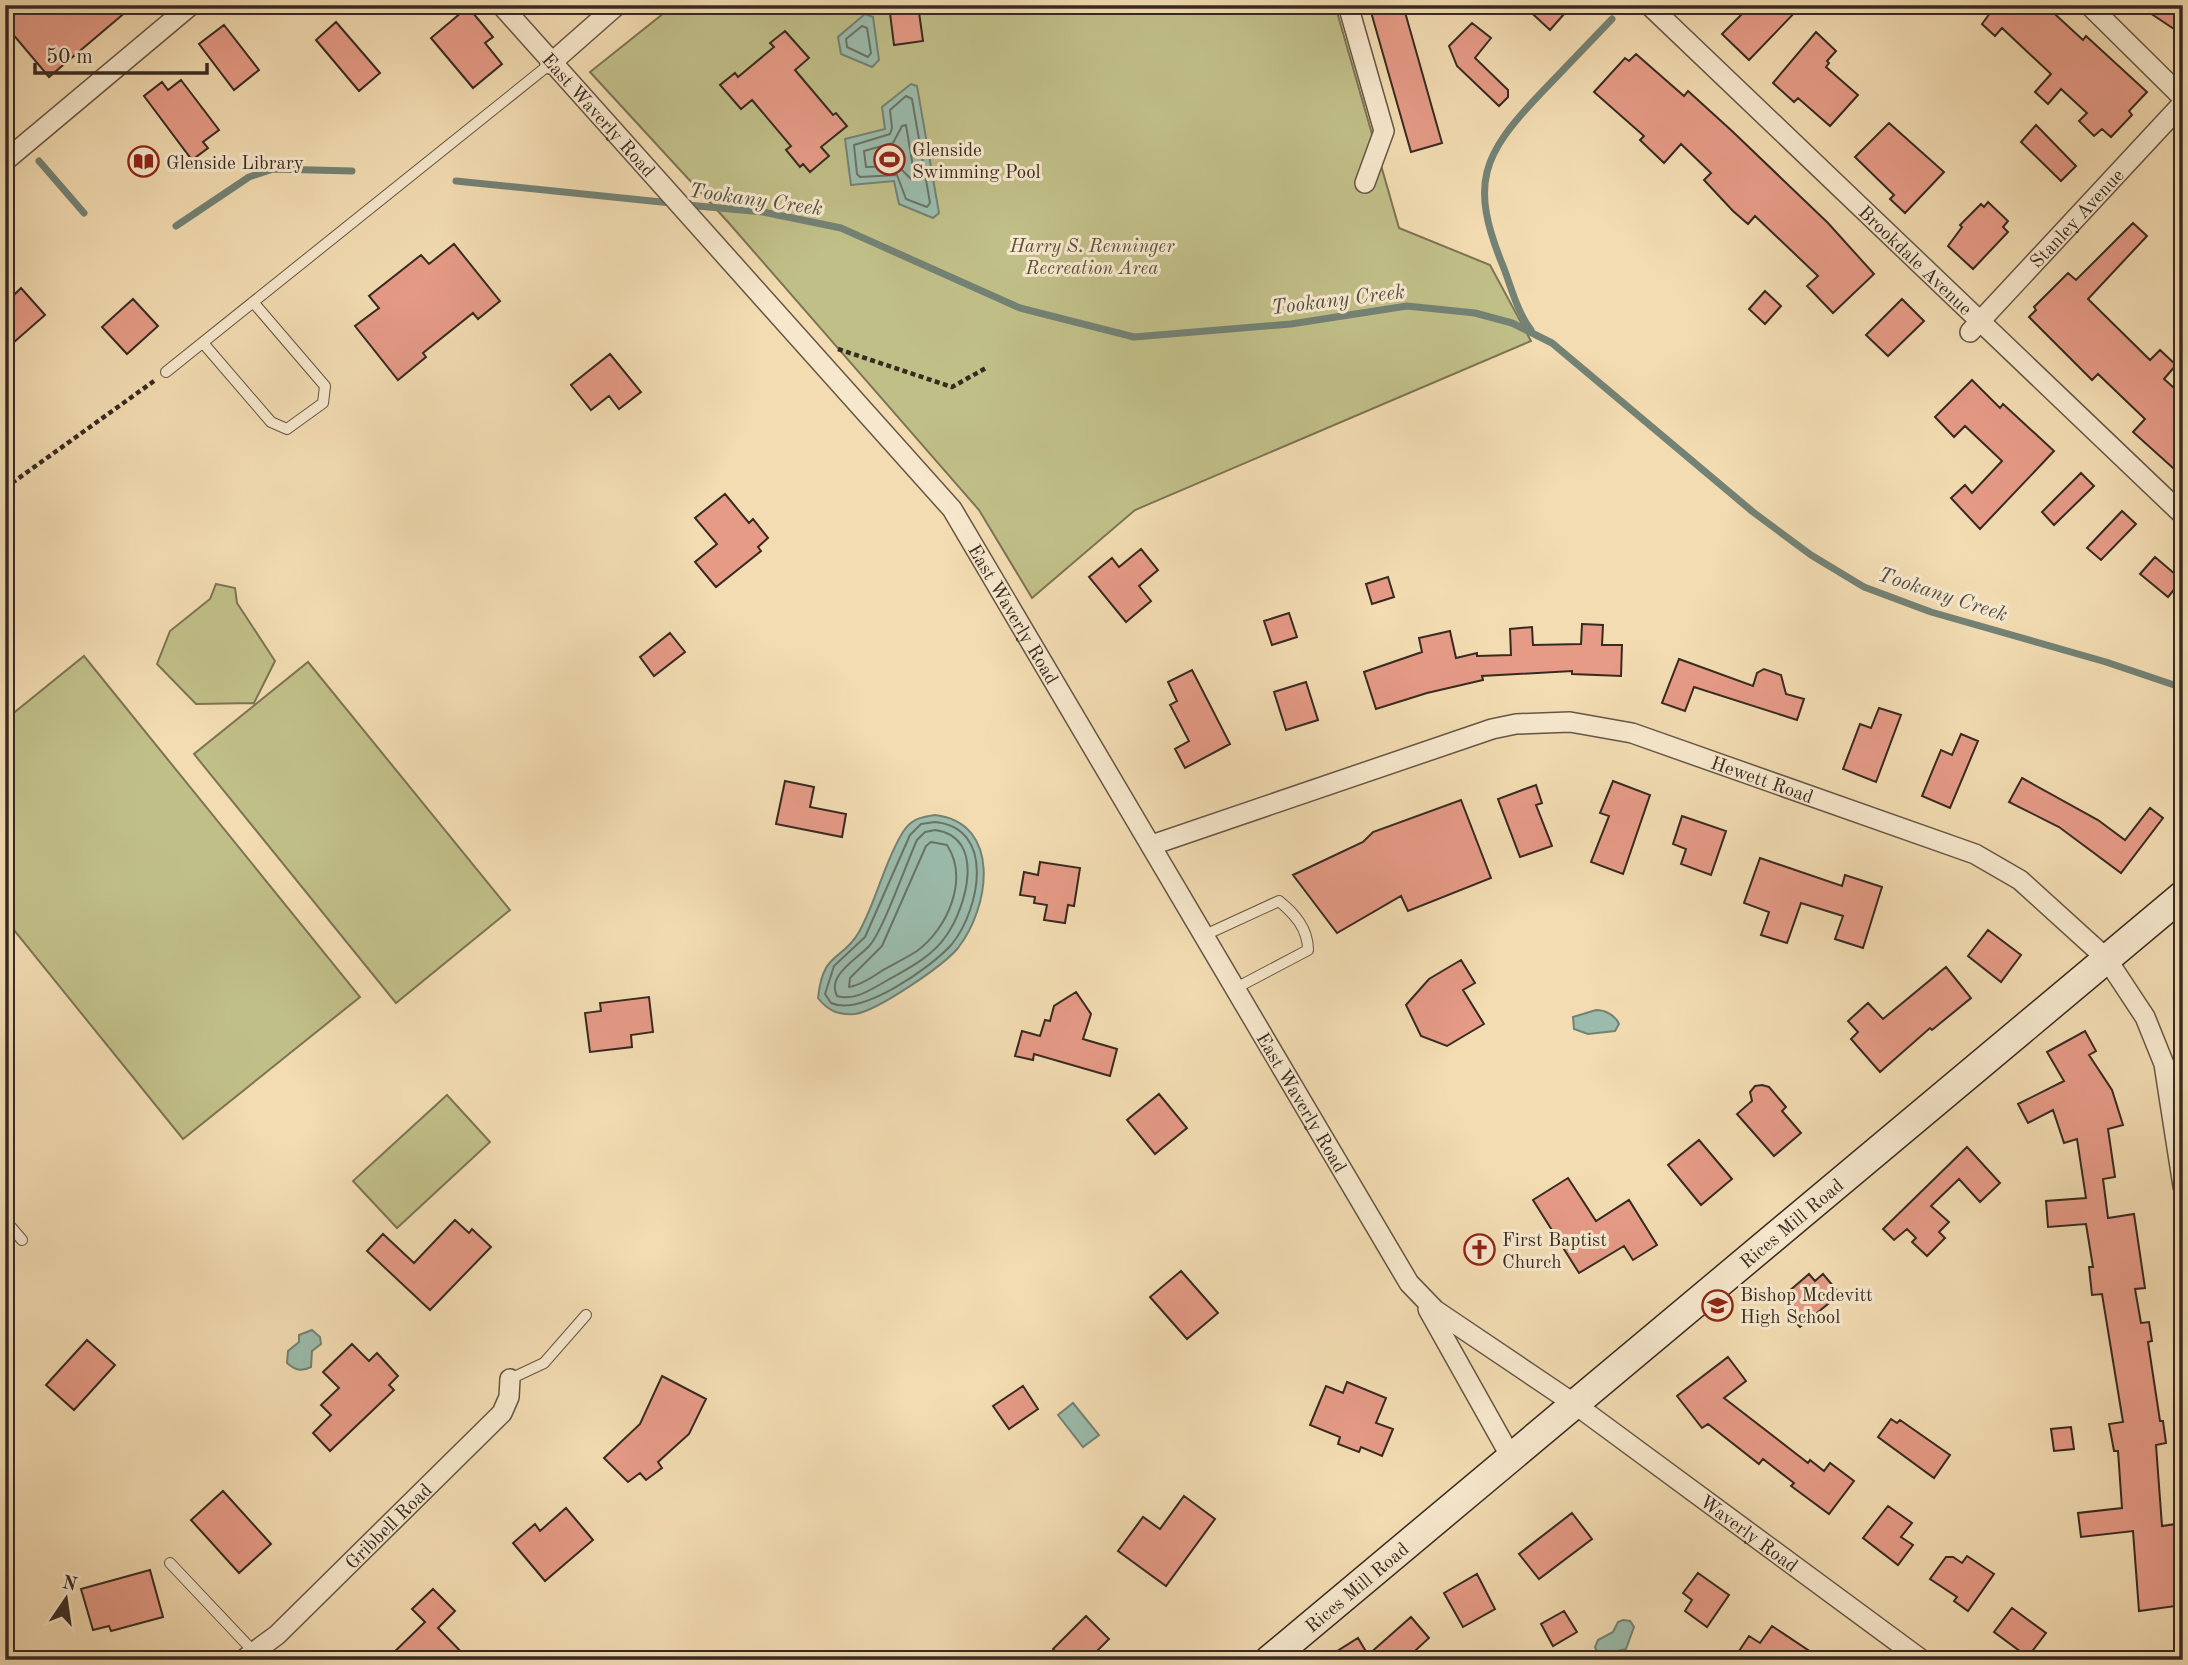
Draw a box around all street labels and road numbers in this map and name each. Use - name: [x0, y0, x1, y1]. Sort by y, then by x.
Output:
- street label: East Waverly Road: [537, 51, 657, 182]
- street label: Stanley Avenue: [2028, 166, 2129, 273]
- street label: Brookdale Avenue: [1854, 203, 1974, 320]
- street label: East Waverly Road: [963, 542, 1060, 688]
- street label: Hewett Road: [1708, 755, 1815, 808]
- street label: East Waverly Road: [1251, 1030, 1349, 1177]
- street label: Rices Mill Road: [1737, 1176, 1848, 1273]
- street label: Gribbell Road: [343, 1481, 437, 1574]
- street label: Waverly Road: [1695, 1493, 1800, 1577]
- street label: Rices Mill Road: [1303, 1540, 1413, 1637]

